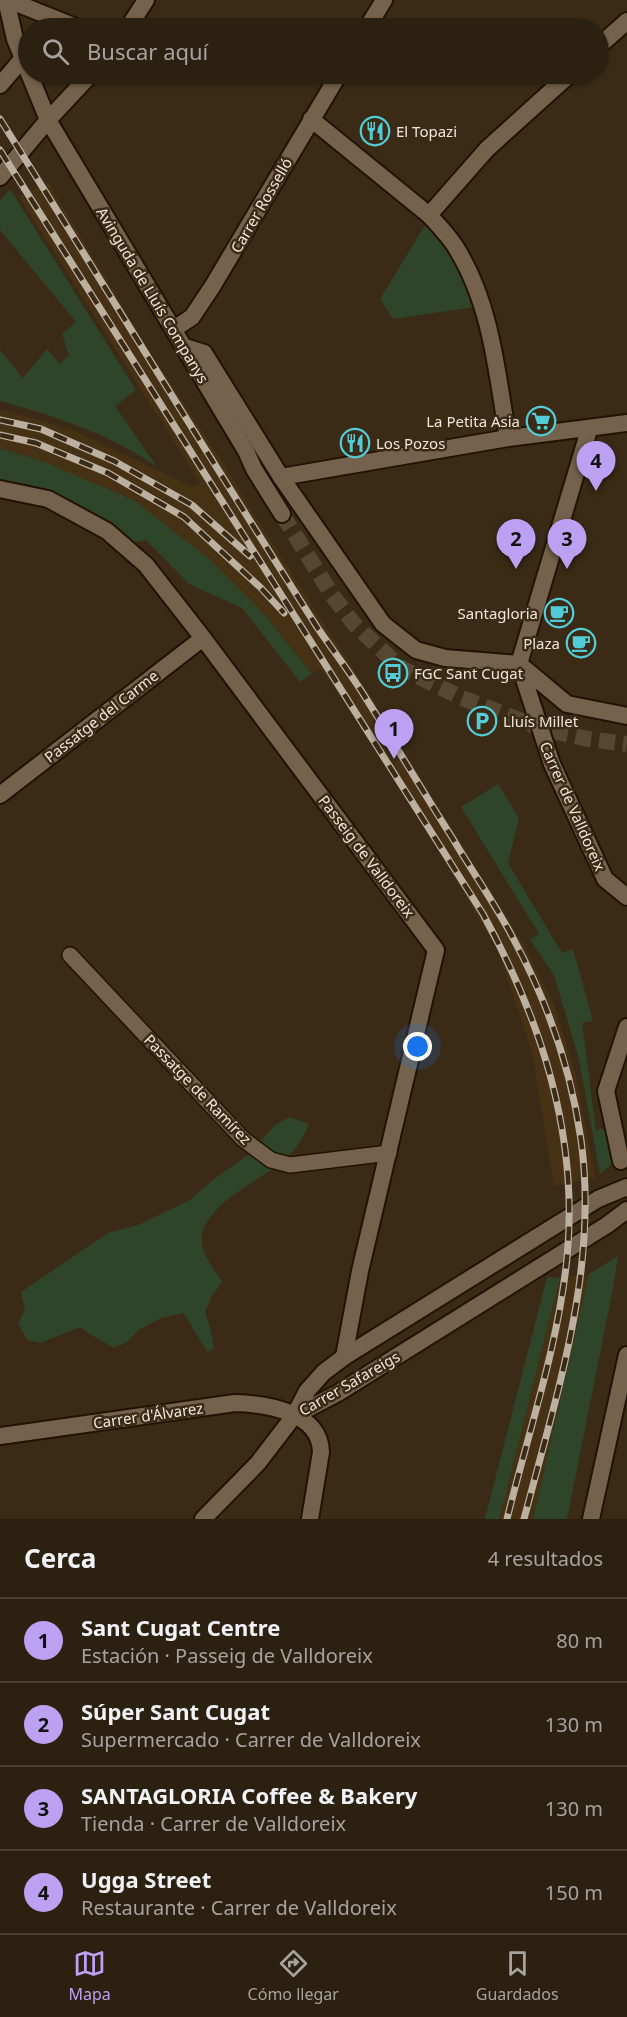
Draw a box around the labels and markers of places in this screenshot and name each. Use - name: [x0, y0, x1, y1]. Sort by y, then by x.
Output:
- restaurant icon: El Topazi: [359, 115, 391, 147]
- place label: El Topazi: [396, 121, 457, 141]
- supermarket icon: La Petita Asia: [525, 405, 557, 437]
- place label: La Petita Asia: [426, 411, 520, 431]
- restaurant icon: Los Pozos: [339, 427, 371, 459]
- place label: Los Pozos: [376, 433, 445, 453]
- pin: 4: [576, 442, 616, 491]
- pin: 2: [496, 520, 536, 569]
- pin: 3: [548, 520, 586, 569]
- cafe icon: Santagloria: [543, 597, 575, 629]
- place label: Santagloria: [458, 603, 538, 623]
- cafe icon: Plaza: [565, 627, 597, 659]
- place label: Plaza: [523, 633, 560, 653]
- bus stop icon: FGC Sant Cugat: [377, 657, 409, 689]
- place label: FGC Sant Cugat: [414, 663, 524, 683]
- parking icon: Lluís Millet: [466, 705, 498, 737]
- pin: 1: [374, 710, 414, 759]
- place label: Lluís Millet: [503, 711, 579, 731]

